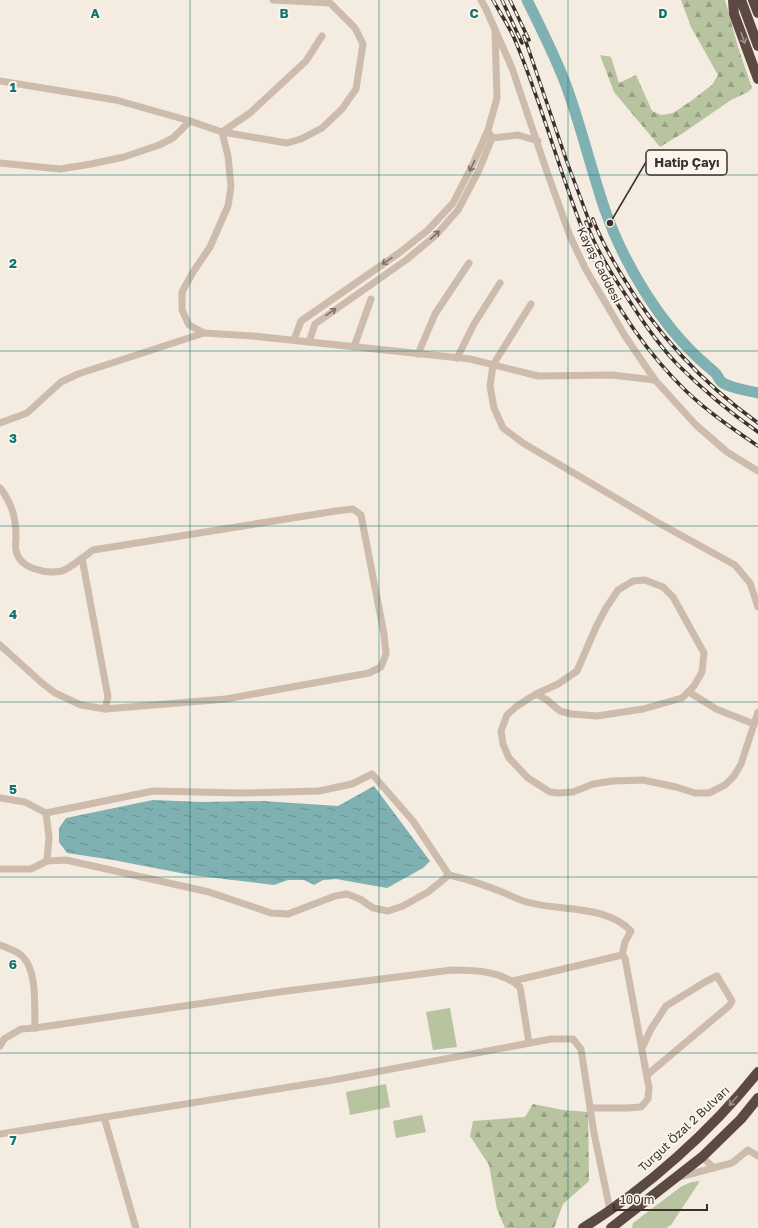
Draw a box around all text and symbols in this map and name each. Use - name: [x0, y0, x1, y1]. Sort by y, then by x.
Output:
- text: A: [90, 5, 100, 21]
- text: B: [279, 5, 289, 21]
- text: C: [469, 5, 479, 21]
- text: D: [658, 5, 668, 21]
- one-way arrow: [739, 31, 747, 43]
- text: 1: [10, 79, 17, 95]
- callout: Hatip Çayı: [646, 150, 727, 175]
- text: Hatip Çayı: [654, 154, 720, 170]
- one-way arrow: [468, 160, 475, 172]
- street label: Kayaş Caddesi: [574, 224, 625, 305]
- one-way arrow: [430, 230, 440, 240]
- text: 2: [9, 255, 17, 271]
- one-way arrow: [381, 257, 392, 265]
- one-way arrow: [325, 308, 336, 316]
- text: 3: [9, 430, 17, 446]
- text: 4: [9, 606, 17, 622]
- text: 5: [9, 781, 17, 797]
- text: 6: [9, 956, 17, 972]
- street label: Turgut Özal 2 Bulvarı: [635, 1083, 732, 1175]
- one-way arrow: [729, 1096, 738, 1106]
- text: 7: [9, 1132, 17, 1148]
- scale bar: [614, 1186, 707, 1212]
- text: 100 m: [620, 1192, 654, 1207]

